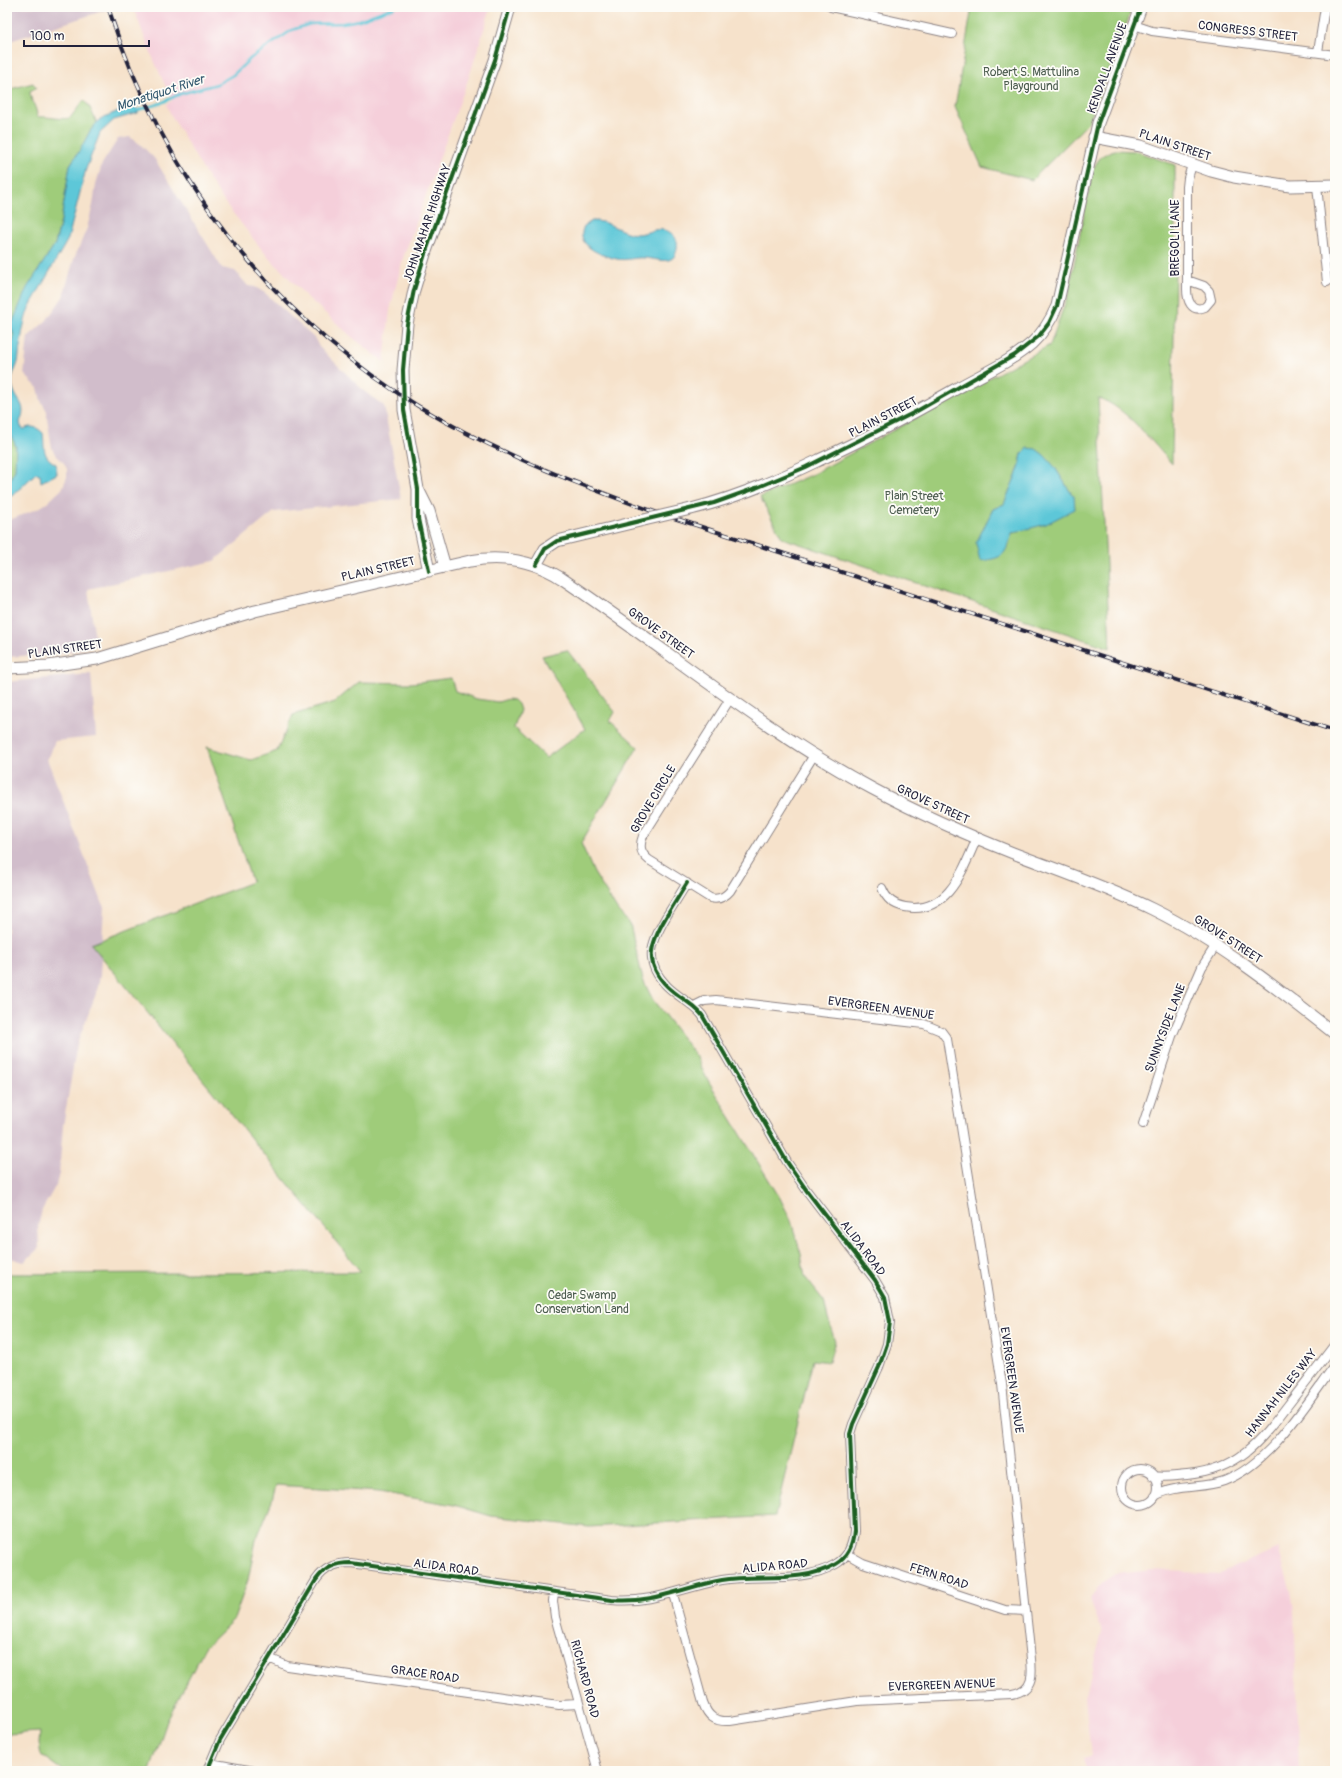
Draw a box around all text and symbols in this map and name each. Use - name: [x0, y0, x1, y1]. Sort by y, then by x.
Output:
- street label: CONGRESS STREET: [1197, 18, 1299, 45]
- street label: KENDALL AVENUE: [1084, 21, 1131, 116]
- scale bar: [24, 22, 149, 48]
- text: 100 m: [30, 29, 65, 44]
- park label: Robert S. Mattulina Playground: [983, 65, 1079, 94]
- water label: Monatiquot River: [114, 70, 209, 115]
- street label: PLAIN STREET: [1137, 126, 1213, 165]
- street label: JOHN MAHAR HIGHWAY: [400, 162, 455, 284]
- street label: BREGOLI LANE: [1168, 199, 1183, 277]
- street label: PLAIN STREET: [846, 394, 920, 441]
- park label: Plain Street Cemetery: [884, 489, 944, 518]
- street label: PLAIN STREET: [340, 554, 417, 585]
- street label: GROVE STREET: [625, 604, 697, 663]
- street label: PLAIN STREET: [27, 637, 104, 662]
- street label: GROVE CIRCLE: [627, 763, 680, 836]
- street label: GROVE STREET: [894, 781, 972, 828]
- street label: GROVE STREET: [1191, 912, 1265, 967]
- street label: SUNNYSIDE LANE: [1142, 982, 1189, 1075]
- street label: EVERGREEN AVENUE: [827, 994, 935, 1023]
- street label: ALIDA ROAD: [837, 1218, 889, 1279]
- park label: Cedar Swamp Conservation Land: [535, 1288, 629, 1317]
- street label: EVERGREEN AVENUE: [997, 1326, 1026, 1434]
- street label: HANNAH NILES WAY: [1242, 1346, 1321, 1440]
- street label: ALIDA ROAD: [412, 1555, 480, 1580]
- street label: ALIDA ROAD: [742, 1556, 809, 1577]
- street label: FERN ROAD: [908, 1560, 971, 1593]
- street label: RICHARD ROAD: [567, 1639, 602, 1720]
- street label: GRACE ROAD: [390, 1662, 461, 1687]
- street label: EVERGREEN AVENUE: [888, 1676, 996, 1695]

